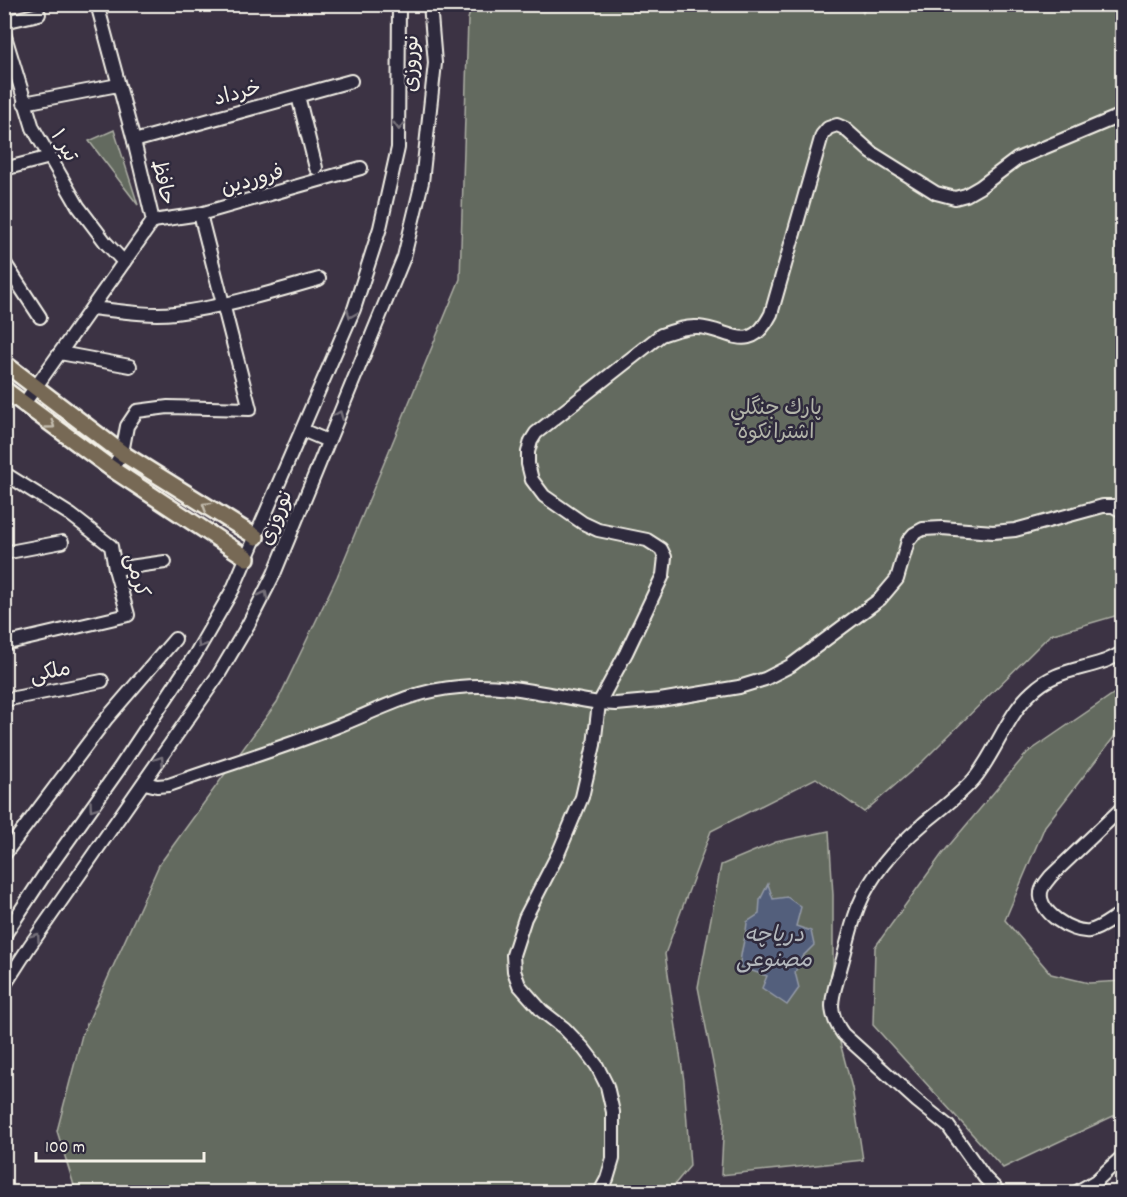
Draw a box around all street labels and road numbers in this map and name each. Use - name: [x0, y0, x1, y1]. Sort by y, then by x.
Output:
- street label: نوروزی: [397, 34, 429, 92]
- street label: خرداد: [211, 74, 265, 116]
- street label: تیر ۱: [41, 124, 84, 169]
- street label: حافظ: [141, 157, 181, 209]
- street label: فروردین: [218, 159, 288, 205]
- street label: نوروزی: [253, 485, 303, 551]
- street label: کرمی: [115, 550, 155, 601]
- street label: ملکی: [28, 655, 74, 693]

